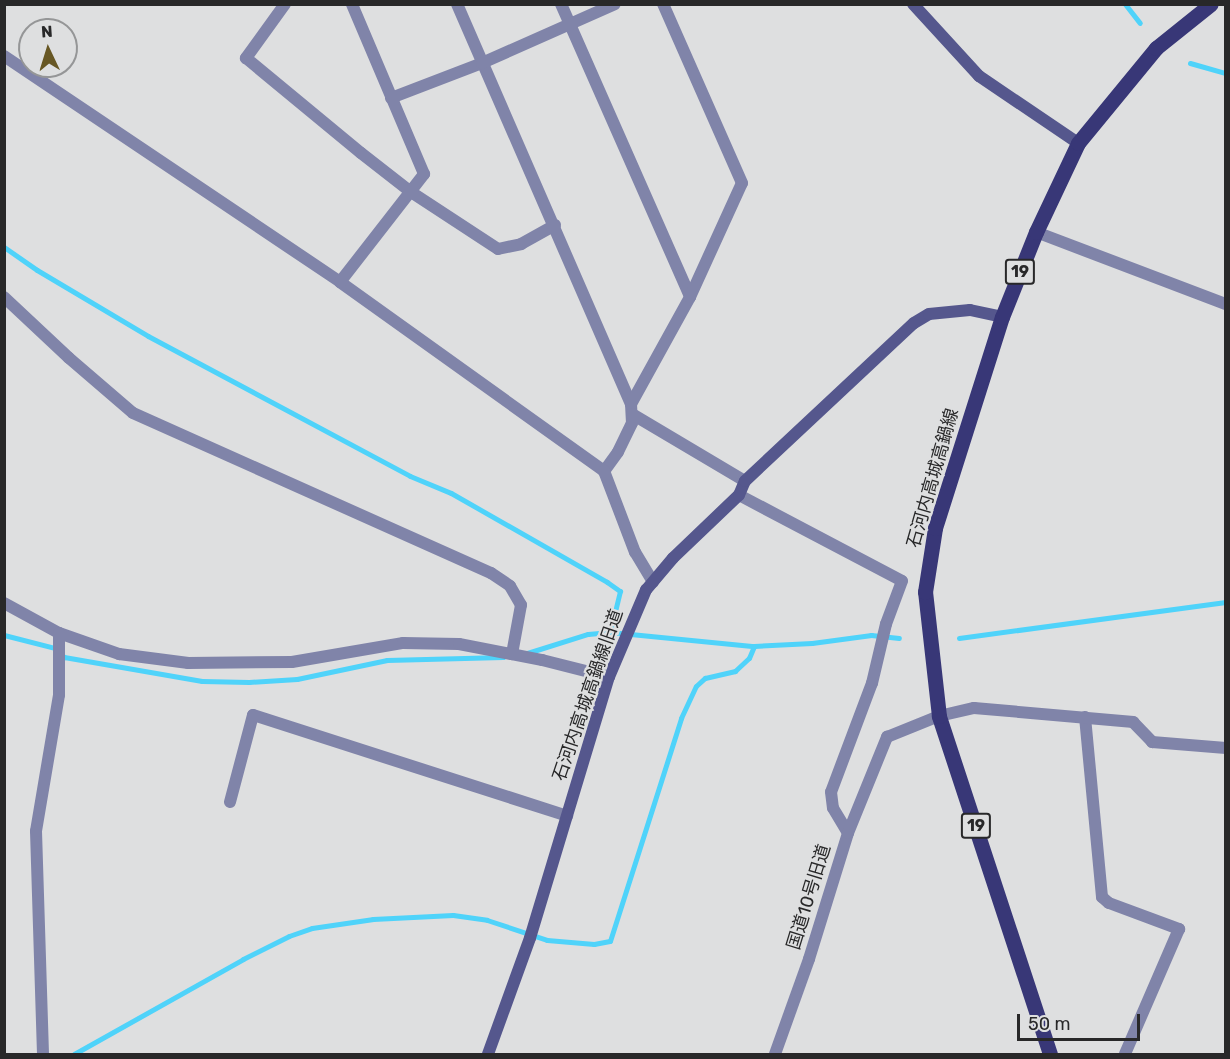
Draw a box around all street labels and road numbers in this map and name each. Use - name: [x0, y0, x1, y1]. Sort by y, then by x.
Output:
- road number: 19: [1004, 259, 1036, 285]
- street label: 石河内高城高鍋線: [903, 406, 963, 550]
- street label: 石河内高城高鍋線旧道: [548, 606, 628, 784]
- road number: 19: [960, 813, 992, 839]
- street label: 国道10号旧道: [783, 842, 835, 952]

